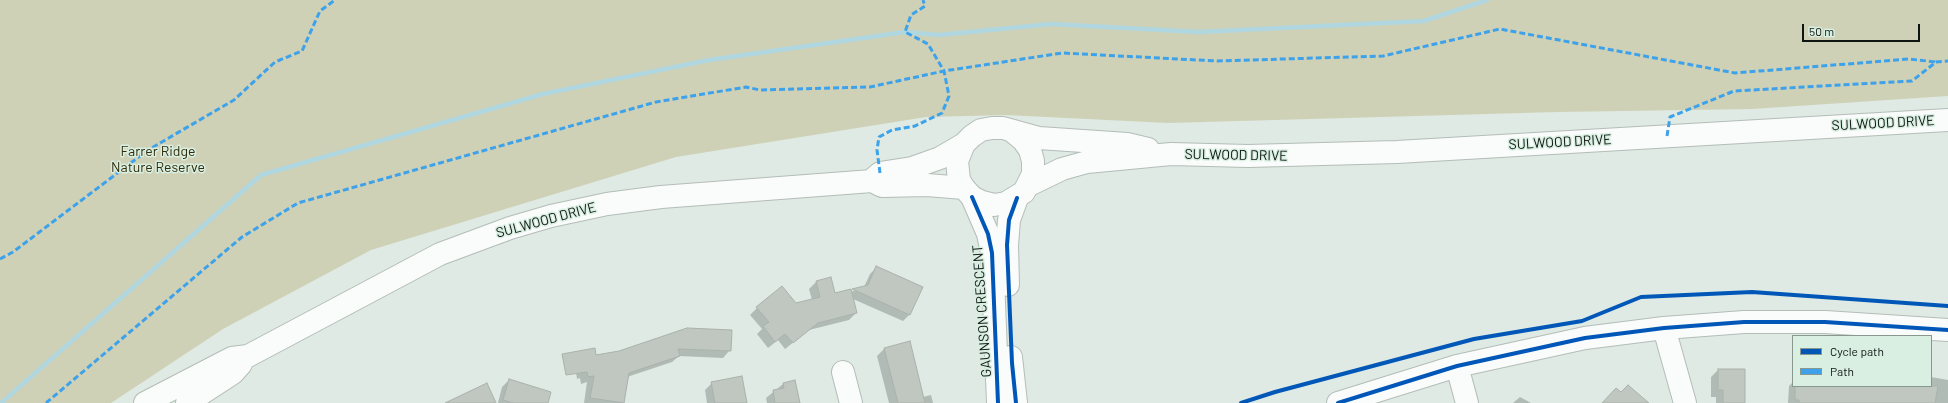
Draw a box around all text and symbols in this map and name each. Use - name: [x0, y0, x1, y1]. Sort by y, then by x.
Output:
- scale bar: [1804, 16, 1922, 42]
- text: 50 m: [1809, 24, 1834, 38]
- street label: SULWOOD DRIVE: [1831, 112, 1935, 134]
- street label: SULWOOD DRIVE: [1508, 131, 1612, 153]
- park label: Farrer Ridge Nature Reserve: [111, 143, 205, 176]
- street label: SULWOOD DRIVE: [1184, 146, 1288, 164]
- street label: SULWOOD DRIVE: [494, 199, 598, 241]
- street label: GAUNSON CRESCENT: [969, 244, 995, 378]
- legend: [1792, 335, 1932, 387]
- text: Cycle path: [1830, 344, 1884, 358]
- text: Path: [1830, 364, 1854, 378]

